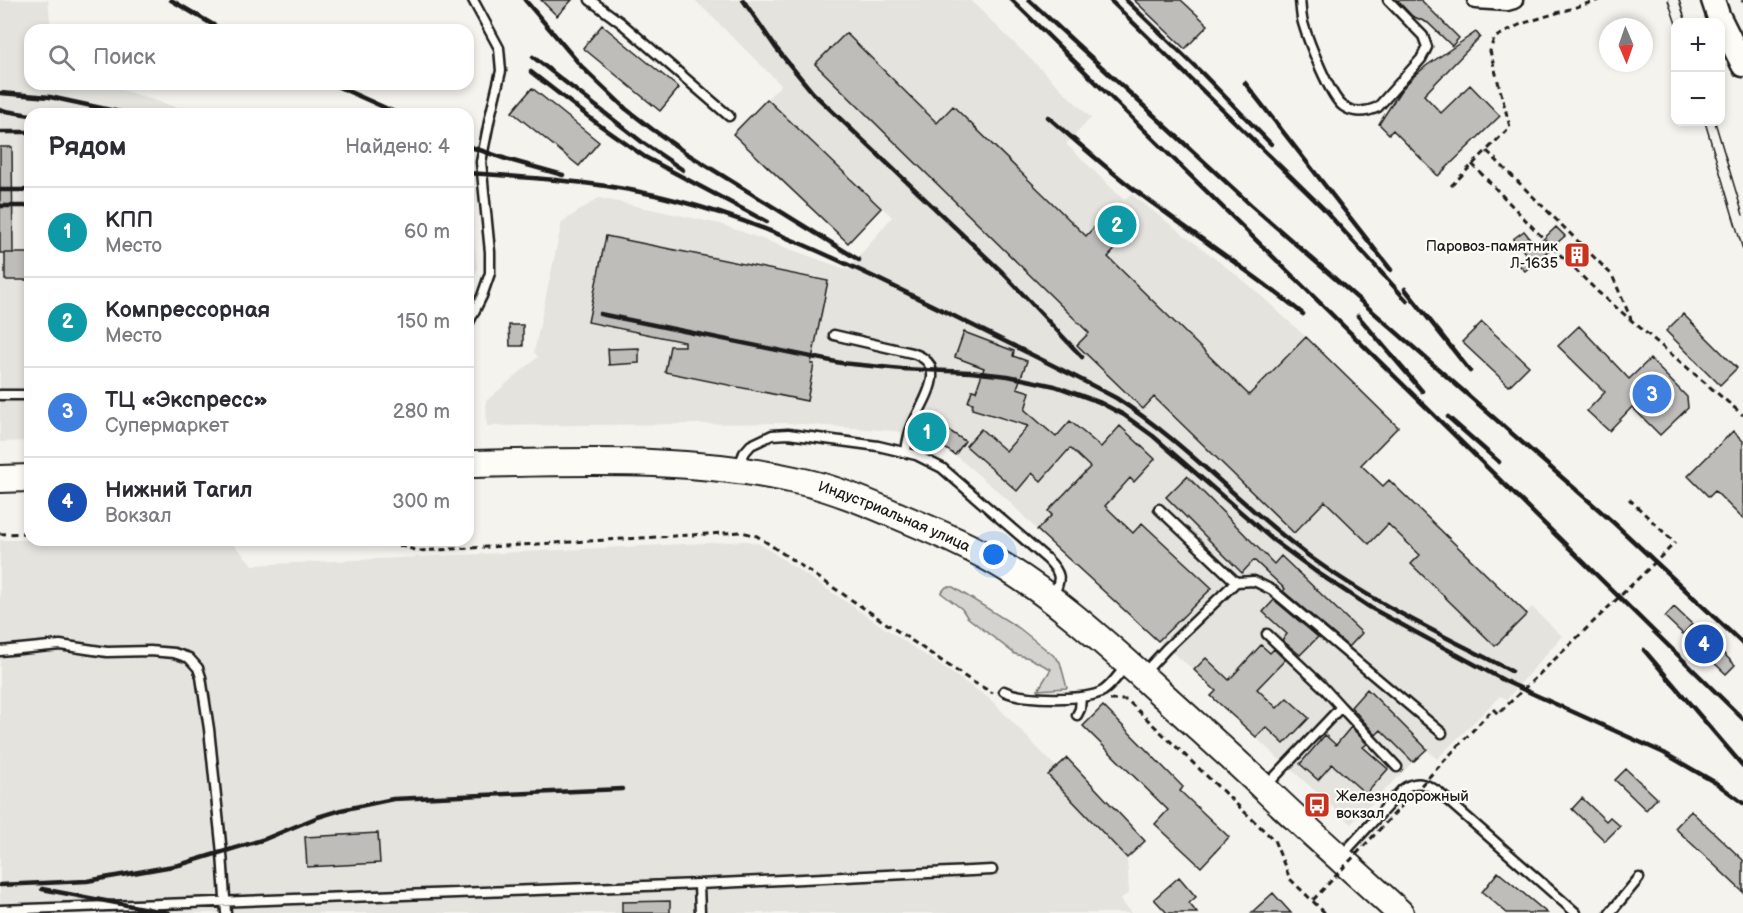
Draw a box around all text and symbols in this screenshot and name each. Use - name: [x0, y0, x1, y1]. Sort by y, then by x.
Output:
- north arrow: [1599, 18, 1653, 72]
- map controls: [1671, 18, 1725, 126]
- button: +: [1671, 18, 1725, 72]
- search box: [24, 24, 474, 90]
- icon: search: [45, 41, 78, 74]
- text: Поиск: [93, 44, 156, 71]
- button: −: [1671, 72, 1725, 126]
- text: Рядом: [48, 132, 126, 163]
- text: Найдено: 4: [345, 135, 450, 159]
- pin: 2: [1098, 202, 1136, 248]
- text: КПП: [105, 207, 153, 234]
- text: 1: [63, 220, 72, 244]
- text: 60 m: [404, 220, 450, 244]
- text: Место: [105, 234, 162, 258]
- place label: Паровоз-памятник Л-1635: [1426, 237, 1558, 273]
- building icon: Паровоз-памятник Л-1635: [1562, 240, 1592, 270]
- text: Компрессорная: [105, 297, 270, 324]
- text: 2: [62, 310, 73, 334]
- text: 150 m: [397, 310, 450, 334]
- text: Место: [105, 324, 162, 348]
- pin: 3: [1632, 372, 1672, 416]
- text: ТЦ «Экспресс»: [105, 387, 268, 414]
- text: 3: [62, 400, 73, 424]
- text: 280 m: [393, 400, 450, 424]
- pin: 1: [908, 410, 946, 454]
- text: Супермаркет: [105, 414, 229, 438]
- text: Нижний Тагил: [105, 477, 252, 504]
- street label: Индустриальная улица: [816, 477, 974, 556]
- text: 4: [62, 490, 73, 514]
- text: 300 m: [392, 490, 450, 514]
- text: Вокзал: [105, 504, 172, 528]
- your location: [979, 540, 1008, 569]
- pin: 4: [1684, 622, 1724, 666]
- place label: Железнодорожный вокзал: [1336, 787, 1469, 823]
- bus stop icon: Железнодорожный вокзал: [1302, 790, 1332, 820]

